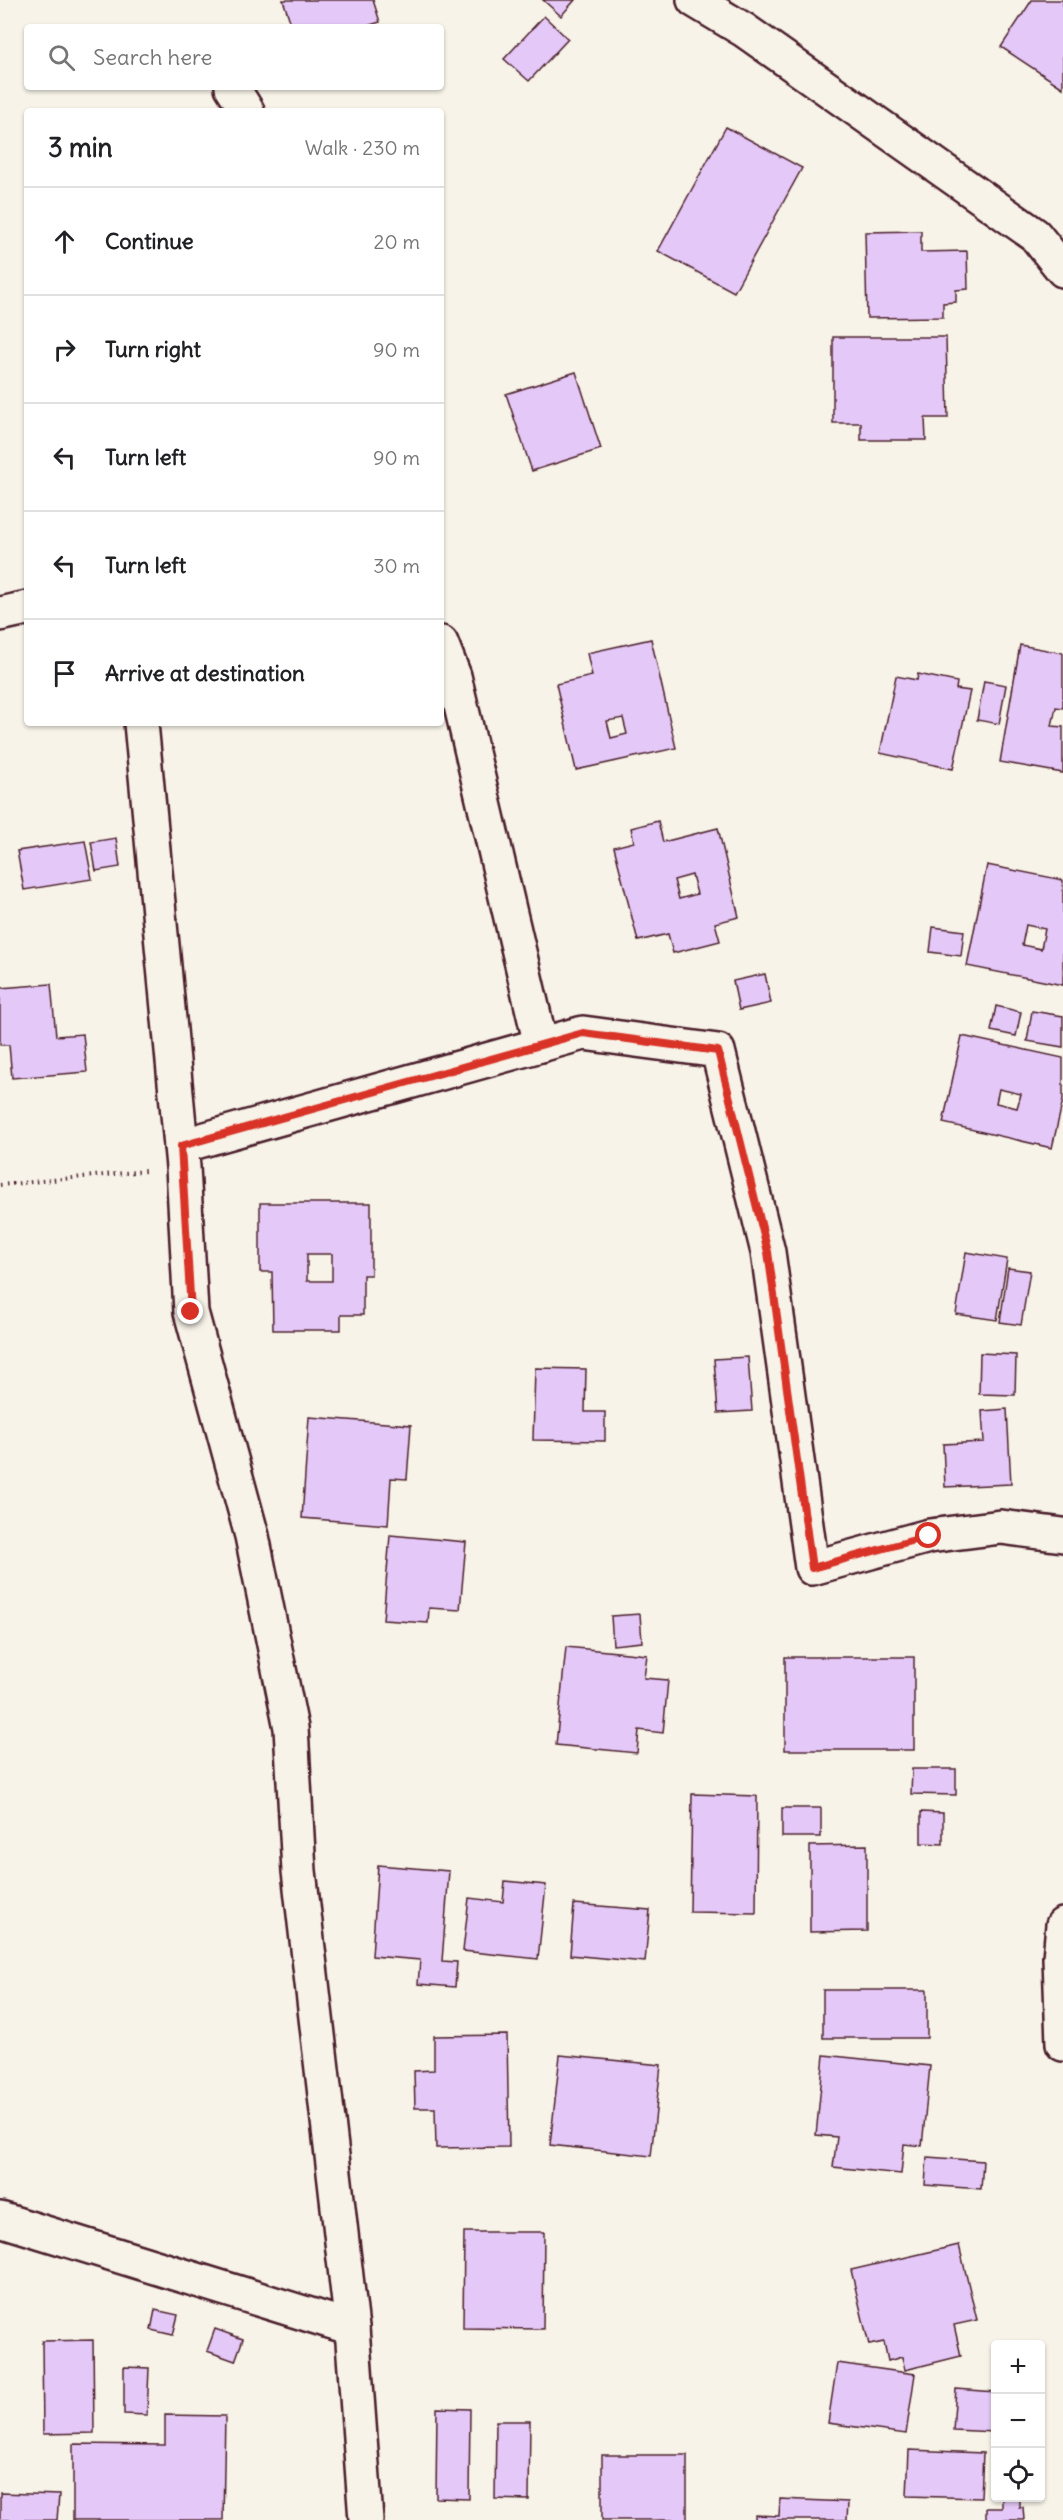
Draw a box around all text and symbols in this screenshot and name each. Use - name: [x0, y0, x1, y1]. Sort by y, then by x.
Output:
- search box: [24, 24, 444, 90]
- icon: search: [45, 41, 78, 74]
- text: Search here: [93, 43, 212, 71]
- text: 3 min: [48, 131, 113, 164]
- text: Walk · 230 m: [305, 135, 420, 160]
- icon: ahead: [48, 225, 81, 258]
- text: Continue: [105, 227, 194, 255]
- text: 20 m: [374, 229, 420, 254]
- icon: right: [48, 333, 81, 366]
- text: Turn right: [105, 335, 201, 363]
- text: 90 m: [373, 337, 420, 362]
- icon: left: [48, 441, 81, 474]
- text: Turn left: [105, 443, 186, 471]
- text: 90 m: [373, 445, 420, 470]
- icon: left: [48, 549, 81, 582]
- text: Turn left: [105, 551, 186, 579]
- text: 30 m: [373, 553, 420, 578]
- icon: arrive: [48, 657, 81, 690]
- text: Arrive at destination: [105, 659, 305, 687]
- route end: [177, 1298, 203, 1324]
- route start: [915, 1522, 941, 1548]
- map controls: [991, 2340, 1045, 2502]
- button: +: [991, 2340, 1045, 2394]
- button: −: [991, 2394, 1045, 2448]
- button: locate: [991, 2448, 1045, 2502]

